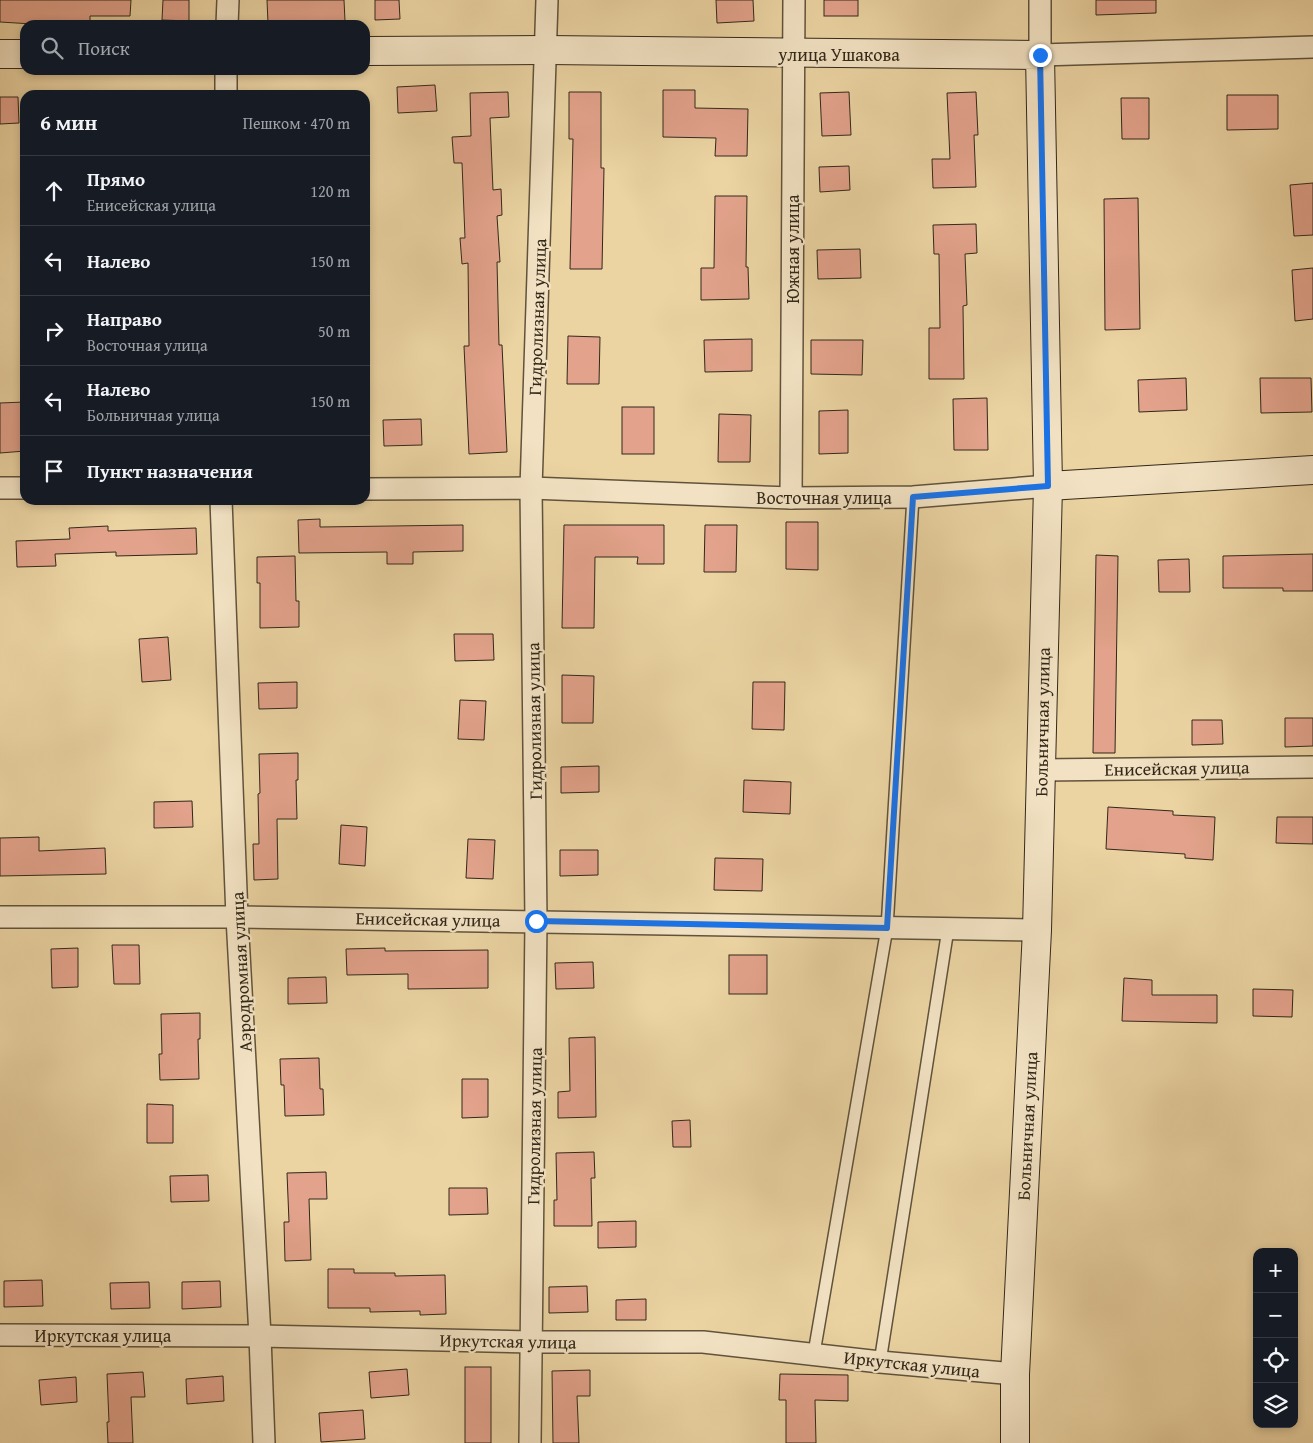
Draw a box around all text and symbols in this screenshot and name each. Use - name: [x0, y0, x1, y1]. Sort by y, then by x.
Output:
- search box: [20, 20, 370, 75]
- icon: search: [38, 34, 66, 62]
- text: Поиск: [78, 34, 130, 62]
- street label: улица Ушакова: [777, 41, 900, 68]
- route end: [1029, 44, 1052, 67]
- text: 6 мин: [40, 107, 97, 138]
- text: Пешком · 470 m: [243, 111, 350, 135]
- text: Прямо: [87, 165, 145, 193]
- icon: ahead: [40, 177, 68, 205]
- text: 120 m: [310, 179, 350, 203]
- text: Енисейская улица: [87, 193, 216, 217]
- street label: Южная улица: [779, 194, 806, 304]
- street label: Гидролизная улица: [521, 238, 553, 396]
- icon: left: [40, 247, 68, 275]
- text: Налево: [87, 247, 150, 275]
- text: 150 m: [310, 249, 350, 273]
- text: Направо: [87, 305, 162, 333]
- icon: right: [40, 317, 68, 345]
- text: 50 m: [318, 319, 350, 343]
- text: Восточная улица: [87, 333, 208, 357]
- text: Налево: [87, 375, 150, 403]
- icon: left: [40, 387, 68, 415]
- text: 150 m: [310, 389, 350, 413]
- text: Больничная улица: [87, 403, 220, 427]
- icon: arrive: [40, 457, 68, 485]
- text: Пункт назначения: [87, 457, 253, 485]
- street label: Восточная улица: [756, 484, 892, 511]
- street label: Гидролизная улица: [519, 642, 549, 800]
- street label: Больничная улица: [1027, 647, 1057, 797]
- street label: Енисейская улица: [1104, 753, 1250, 783]
- street label: Аэродромная улица: [223, 891, 259, 1053]
- street label: Енисейская улица: [355, 904, 501, 934]
- route start: [525, 910, 548, 933]
- street label: Гидролизная улица: [519, 1047, 549, 1205]
- street label: Больничная улица: [1010, 1050, 1044, 1201]
- map controls: [1253, 1248, 1298, 1428]
- button: +: [1253, 1248, 1298, 1293]
- button: −: [1253, 1293, 1298, 1338]
- street label: Иркутская улица: [35, 1322, 172, 1349]
- street label: Иркутская улица: [439, 1326, 577, 1356]
- button: locate: [1253, 1338, 1298, 1383]
- street label: Иркутская улица: [843, 1343, 982, 1385]
- button: layers: [1253, 1383, 1298, 1428]

